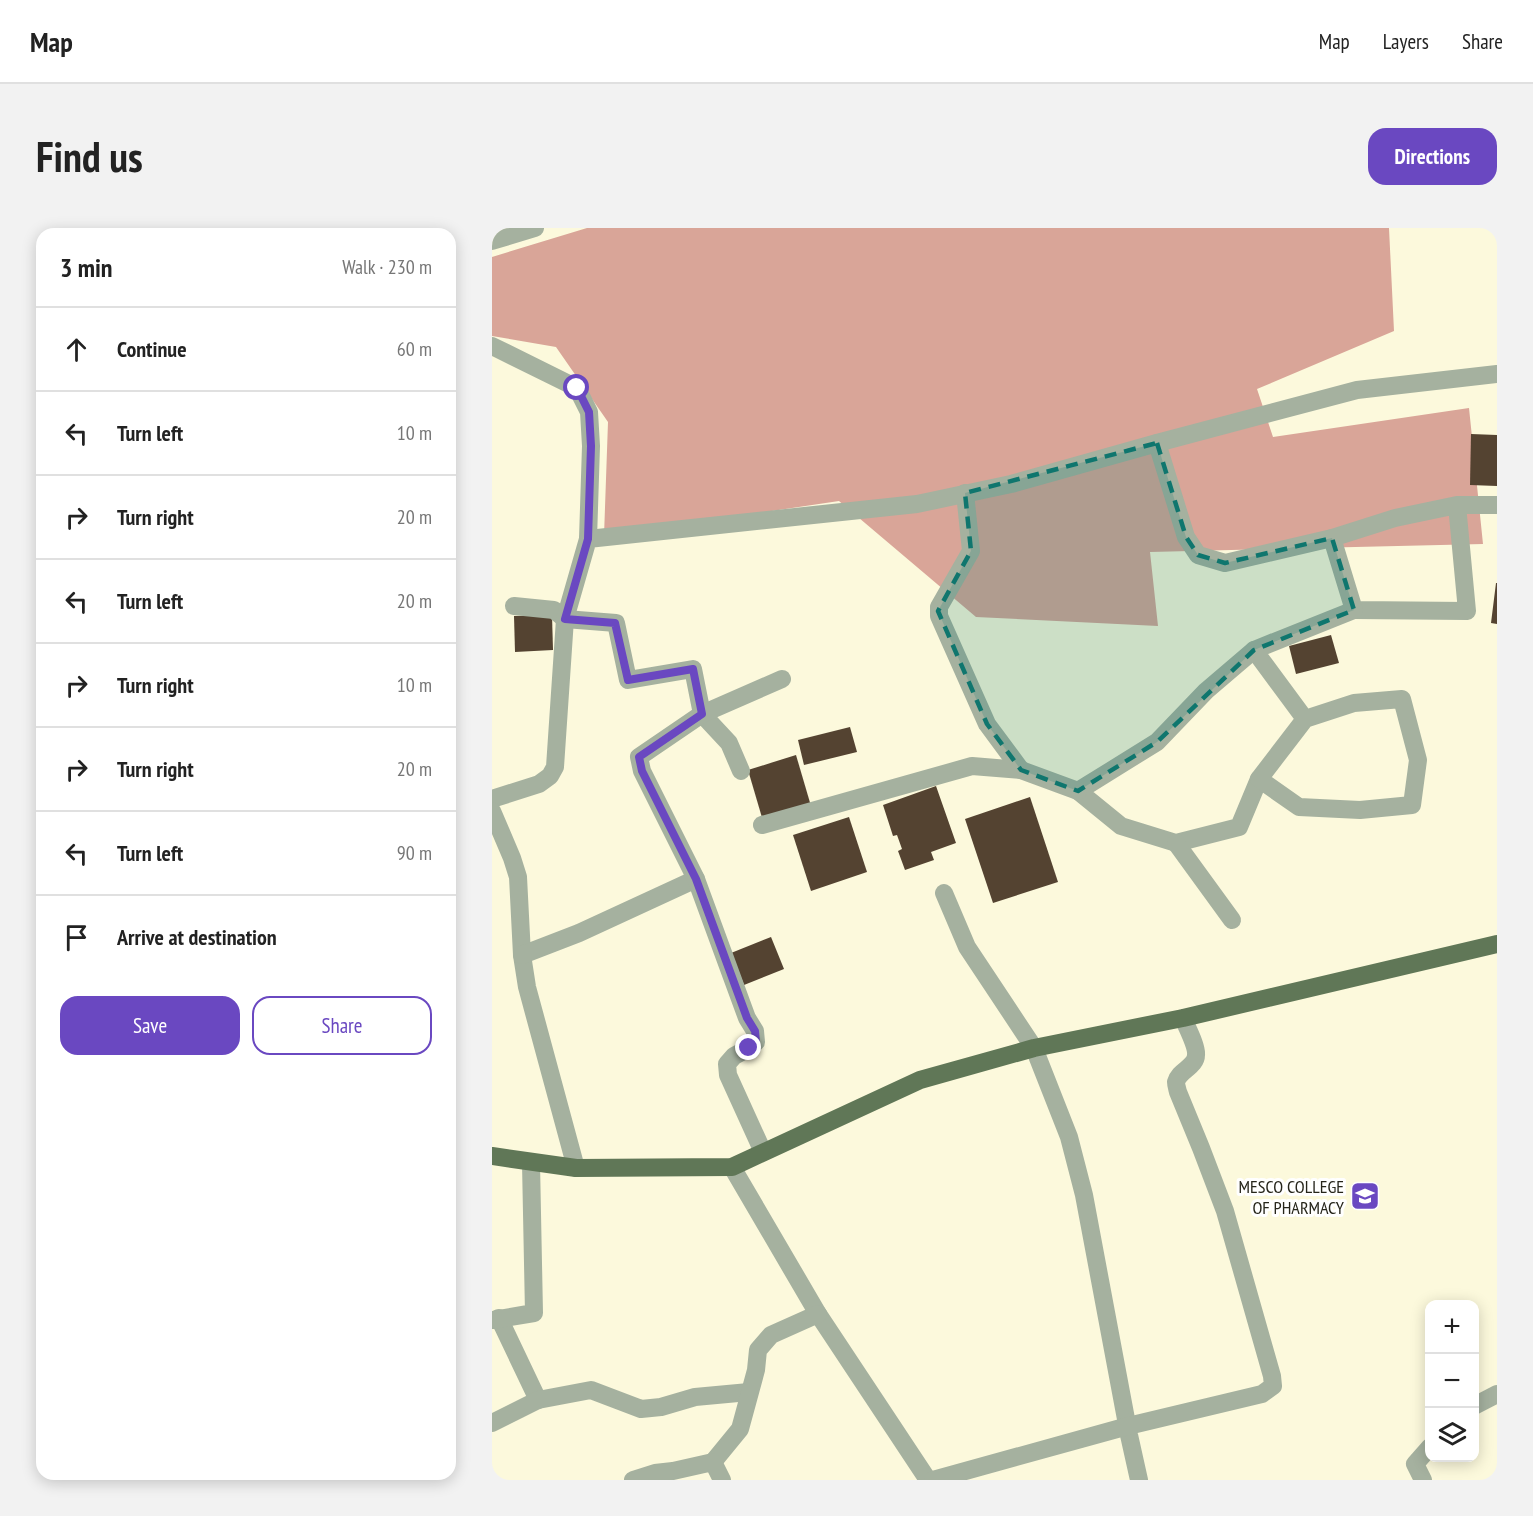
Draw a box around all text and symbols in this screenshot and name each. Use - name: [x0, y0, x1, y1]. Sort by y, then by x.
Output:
- text: Map: [30, 23, 73, 60]
- text: Map: [1319, 28, 1350, 55]
- text: Layers: [1383, 28, 1429, 55]
- text: Share: [1462, 28, 1503, 55]
- button: Directions: [1368, 128, 1497, 185]
- text: Find us: [36, 129, 143, 184]
- text: 3 min: [60, 251, 113, 284]
- text: Walk · 230 m: [342, 254, 432, 280]
- icon: ahead: [60, 333, 93, 366]
- text: Continue: [117, 335, 187, 363]
- text: 60 m: [397, 336, 432, 362]
- route start: [563, 374, 589, 400]
- icon: left: [60, 417, 93, 450]
- text: Turn left: [117, 419, 183, 447]
- text: 10 m: [397, 420, 432, 446]
- icon: right: [60, 501, 93, 534]
- text: Turn right: [117, 503, 194, 531]
- text: 20 m: [397, 504, 432, 530]
- icon: left: [60, 585, 93, 618]
- text: Turn left: [117, 587, 183, 615]
- text: 20 m: [397, 588, 432, 614]
- icon: right: [60, 669, 93, 702]
- text: Turn right: [117, 671, 194, 699]
- text: 10 m: [397, 672, 432, 698]
- icon: right: [60, 753, 93, 786]
- text: Turn right: [117, 755, 194, 783]
- text: 20 m: [397, 756, 432, 782]
- icon: left: [60, 837, 93, 870]
- text: Turn left: [117, 839, 183, 867]
- text: 90 m: [397, 840, 432, 866]
- icon: arrive: [60, 921, 93, 954]
- text: Arrive at destination: [117, 923, 277, 951]
- button: Save: [60, 996, 240, 1055]
- button: Share: [252, 996, 432, 1055]
- route end: [735, 1034, 761, 1060]
- place label: MESCO COLLEGE OF PHARMACY: [1239, 1175, 1345, 1219]
- school or university icon: MESCO COLLEGE OF PHARMACY: [1349, 1180, 1381, 1212]
- map controls: [1425, 1300, 1479, 1462]
- button: +: [1425, 1300, 1479, 1354]
- button: −: [1425, 1354, 1479, 1408]
- button: layers: [1425, 1408, 1479, 1462]

